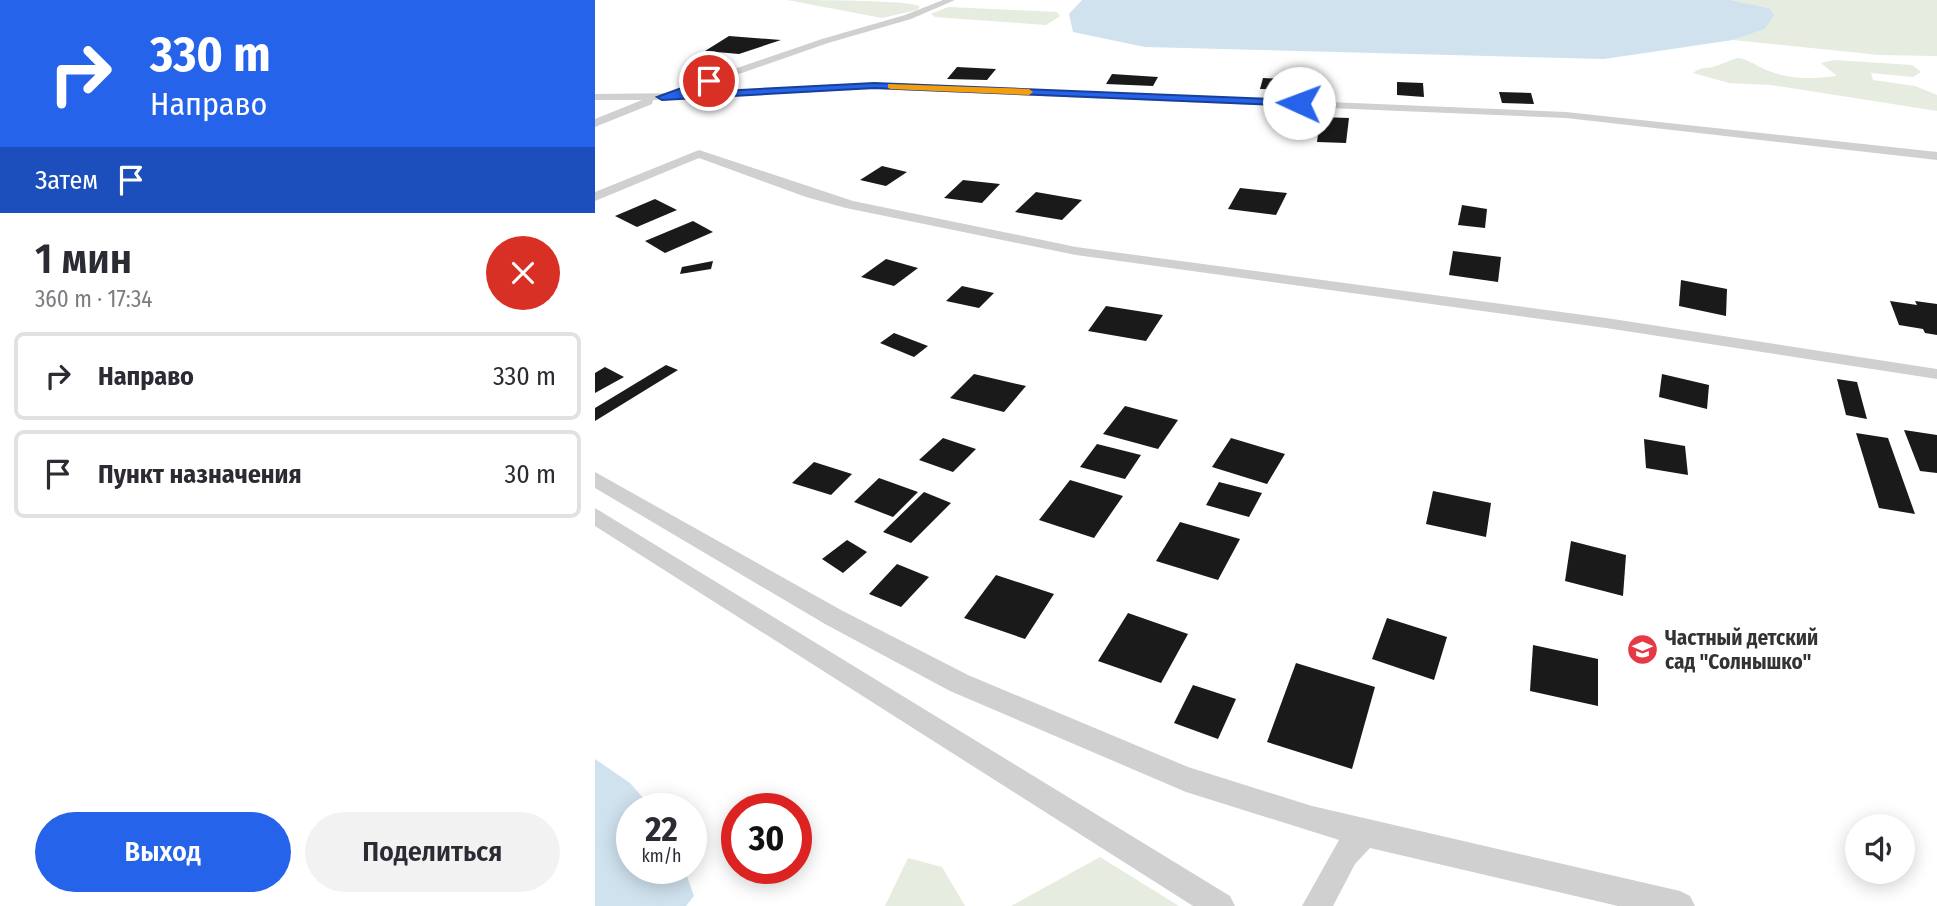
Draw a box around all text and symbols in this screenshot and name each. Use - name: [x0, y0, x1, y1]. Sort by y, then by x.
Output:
- text: 330 m: [150, 25, 271, 84]
- icon: right: [35, 28, 126, 119]
- pin: [679, 51, 739, 111]
- icon: arrive: [690, 62, 728, 100]
- position arrow: [1262, 66, 1336, 140]
- text: Направо: [150, 85, 267, 123]
- icon: arrive: [112, 161, 150, 199]
- text: Затем: [35, 165, 98, 196]
- text: 1 мин: [35, 234, 132, 284]
- button: close: [486, 236, 560, 310]
- text: 360 m · 17:34: [35, 285, 152, 313]
- icon: right: [39, 357, 77, 395]
- text: Направо: [98, 361, 194, 392]
- text: 330 m: [493, 361, 556, 392]
- icon: arrive: [39, 455, 77, 493]
- text: Пункт назначения: [98, 459, 302, 490]
- text: 30 m: [505, 459, 556, 490]
- place label: Частный детский сад "Солнышко": [1665, 625, 1818, 675]
- school or university icon: Частный детский сад "Солнышко": [1625, 633, 1659, 667]
- speed limit sign: 30: [721, 793, 812, 884]
- text: 22: [645, 808, 678, 850]
- button: Выход: [35, 812, 291, 892]
- button: Поделиться: [305, 812, 560, 892]
- map controls: [1845, 814, 1915, 884]
- button: sound: [1845, 814, 1915, 884]
- text: km/h: [641, 845, 682, 867]

